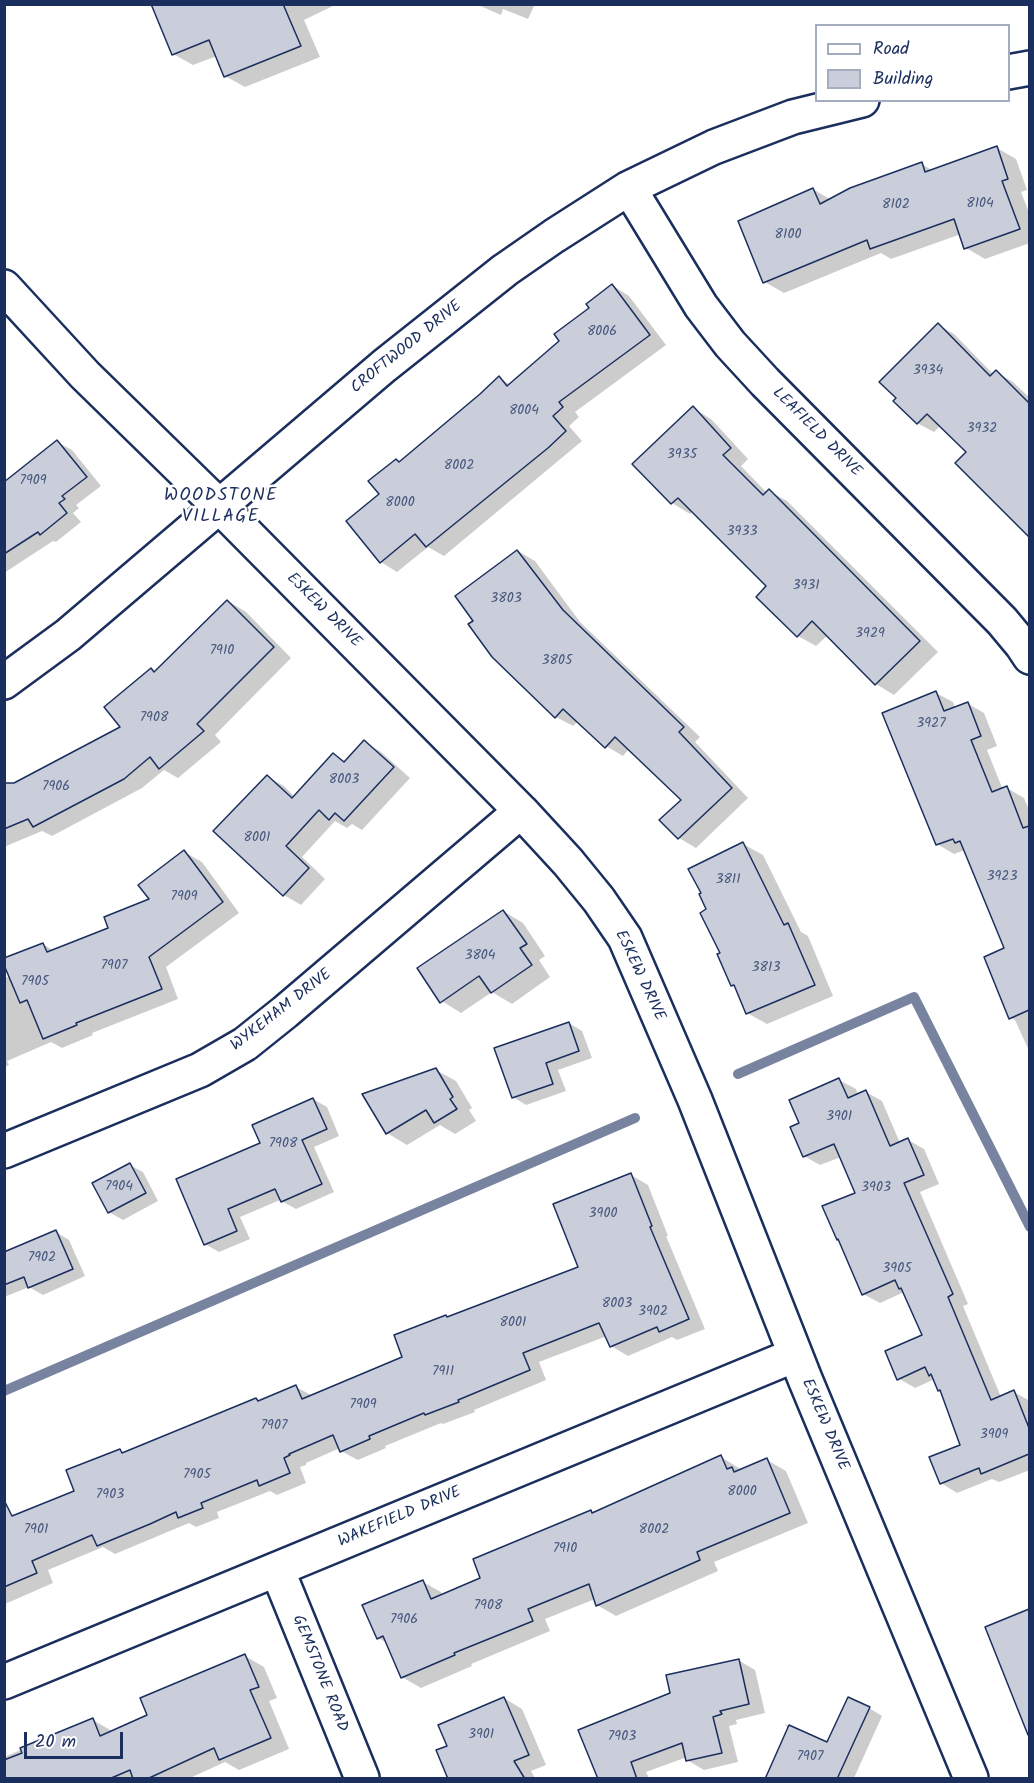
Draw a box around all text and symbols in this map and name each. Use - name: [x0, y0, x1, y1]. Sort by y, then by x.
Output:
- legend: [815, 24, 1010, 102]
- text: Road: [873, 35, 909, 64]
- text: Building: [873, 65, 933, 94]
- house number: 8104: [966, 197, 994, 213]
- house number: 8102: [882, 198, 910, 214]
- house number: 8100: [775, 228, 801, 244]
- street label: CROFTWOOD DRIVE: [348, 297, 466, 399]
- house number: 8006: [587, 325, 617, 341]
- house number: 3934: [913, 364, 943, 380]
- street label: LEAFIELD DRIVE: [767, 384, 865, 482]
- house number: 8004: [509, 404, 539, 420]
- house number: 3932: [967, 422, 997, 438]
- house number: 3935: [667, 448, 697, 464]
- house number: 8002: [444, 459, 474, 475]
- house number: 7909: [19, 474, 47, 490]
- district label: WOODSTONE VILLAGE: [164, 486, 278, 528]
- house number: 8000: [385, 496, 415, 512]
- house number: 3933: [727, 525, 757, 541]
- street label: ESKEW DRIVE: [282, 570, 364, 652]
- house number: 3931: [792, 579, 820, 595]
- house number: 3803: [490, 592, 522, 608]
- house number: 3929: [855, 627, 885, 643]
- house number: 7910: [210, 644, 234, 660]
- house number: 3805: [542, 654, 572, 670]
- house number: 7908: [140, 711, 168, 727]
- house number: 3927: [916, 717, 946, 733]
- house number: 8003: [329, 773, 359, 789]
- house number: 7906: [42, 780, 70, 796]
- house number: 8001: [244, 831, 270, 847]
- house number: 3923: [987, 870, 1017, 886]
- house number: 3811: [715, 873, 741, 889]
- house number: 7909: [170, 890, 198, 906]
- street label: ESKEW DRIVE: [610, 927, 668, 1025]
- house number: 3804: [464, 949, 496, 965]
- house number: 7907: [101, 959, 127, 975]
- house number: 3813: [752, 961, 780, 977]
- street label: WYKEHAM DRIVE: [228, 966, 336, 1056]
- house number: 7905: [21, 975, 49, 991]
- house number: 3901: [826, 1110, 852, 1126]
- house number: 7908: [269, 1137, 297, 1153]
- house number: 7904: [105, 1180, 133, 1196]
- house number: 3903: [861, 1181, 891, 1197]
- house number: 3900: [589, 1207, 617, 1223]
- house number: 7902: [28, 1251, 56, 1267]
- house number: 3905: [882, 1262, 912, 1278]
- house number: 8003: [602, 1297, 632, 1313]
- house number: 3902: [638, 1305, 668, 1321]
- house number: 8001: [500, 1316, 526, 1332]
- house number: 7911: [432, 1365, 454, 1381]
- street label: ESKEW DRIVE: [796, 1376, 852, 1474]
- house number: 7909: [349, 1398, 377, 1414]
- house number: 7907: [261, 1419, 287, 1435]
- house number: 3909: [980, 1428, 1008, 1444]
- house number: 7905: [183, 1468, 211, 1484]
- street label: WAKEFIELD DRIVE: [336, 1483, 464, 1553]
- house number: 8000: [727, 1485, 757, 1501]
- house number: 7903: [96, 1488, 124, 1504]
- house number: 7901: [24, 1523, 48, 1539]
- house number: 8002: [639, 1523, 669, 1539]
- house number: 7910: [553, 1542, 577, 1558]
- house number: 7908: [474, 1599, 502, 1615]
- street label: GEMSTONE ROAD: [287, 1613, 351, 1735]
- house number: 7906: [390, 1613, 418, 1629]
- scale bar: [27, 1720, 126, 1758]
- text: 20 m: [35, 1728, 76, 1757]
- house number: 3901: [468, 1728, 494, 1744]
- house number: 7903: [608, 1730, 636, 1746]
- house number: 7907: [797, 1750, 823, 1766]

